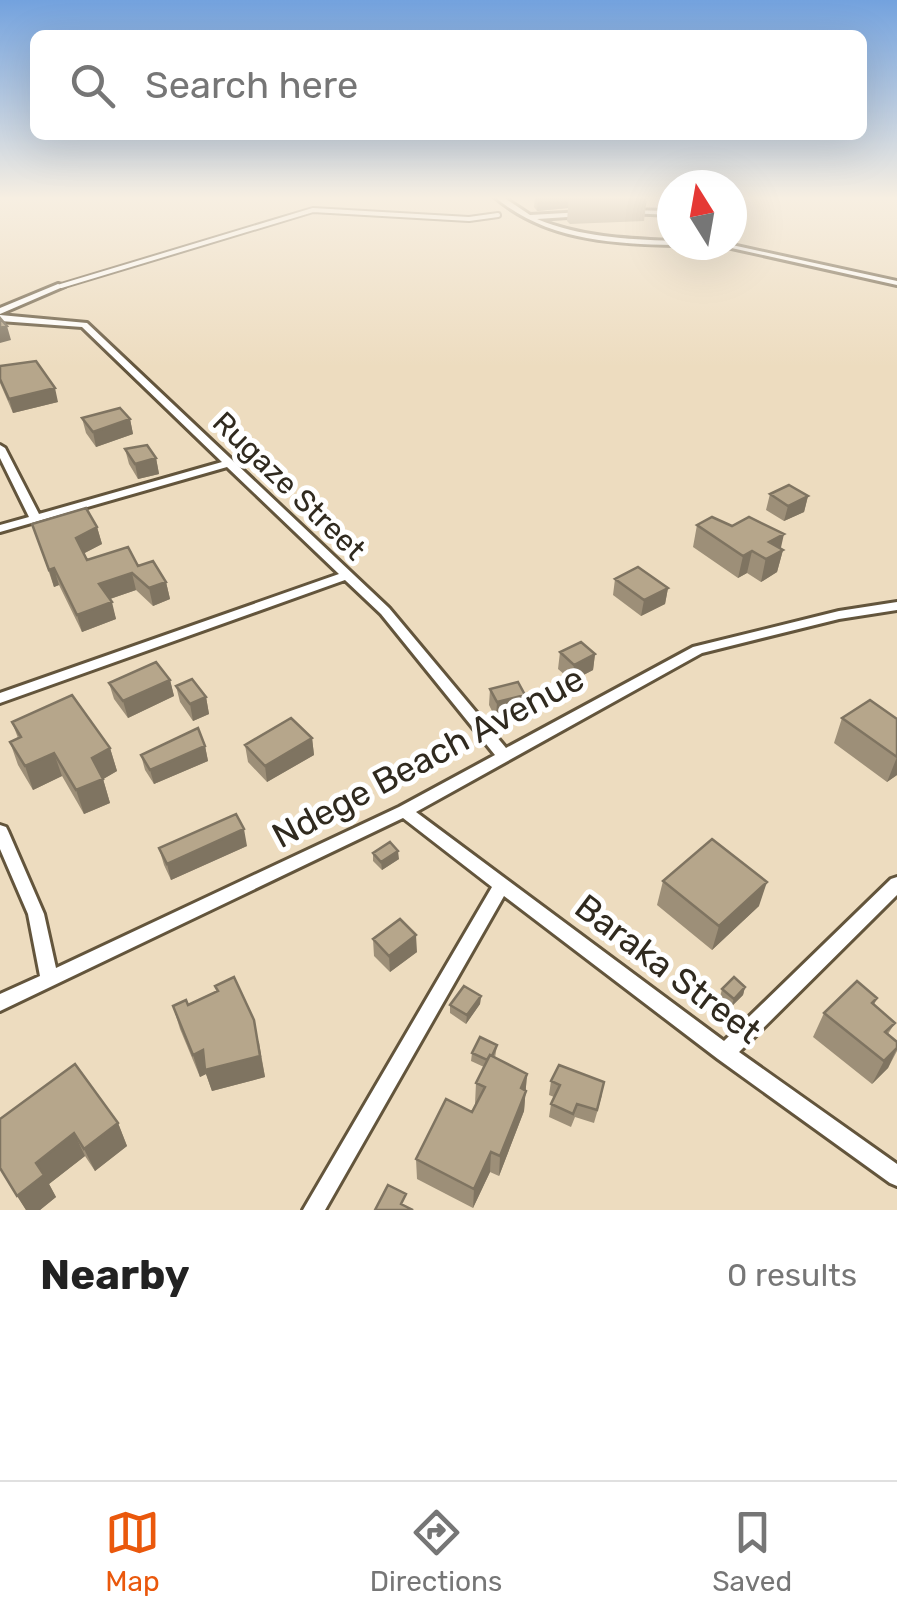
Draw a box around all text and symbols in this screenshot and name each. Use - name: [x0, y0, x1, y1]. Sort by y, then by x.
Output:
- search box: [30, 30, 867, 140]
- icon: search: [65, 58, 120, 113]
- text: Search here: [145, 62, 358, 108]
- north arrow: [657, 170, 747, 260]
- street label: Rugaze Street: [205, 404, 373, 568]
- street label: Ndege Beach Avenue: [265, 657, 591, 857]
- street label: Baraka Street: [567, 885, 769, 1053]
- text: Nearby: [40, 1250, 190, 1300]
- text: 0 results: [727, 1256, 857, 1294]
- tab: Map: [105, 1505, 160, 1598]
- tab: Directions: [370, 1505, 502, 1598]
- tab: Saved: [712, 1505, 792, 1598]

